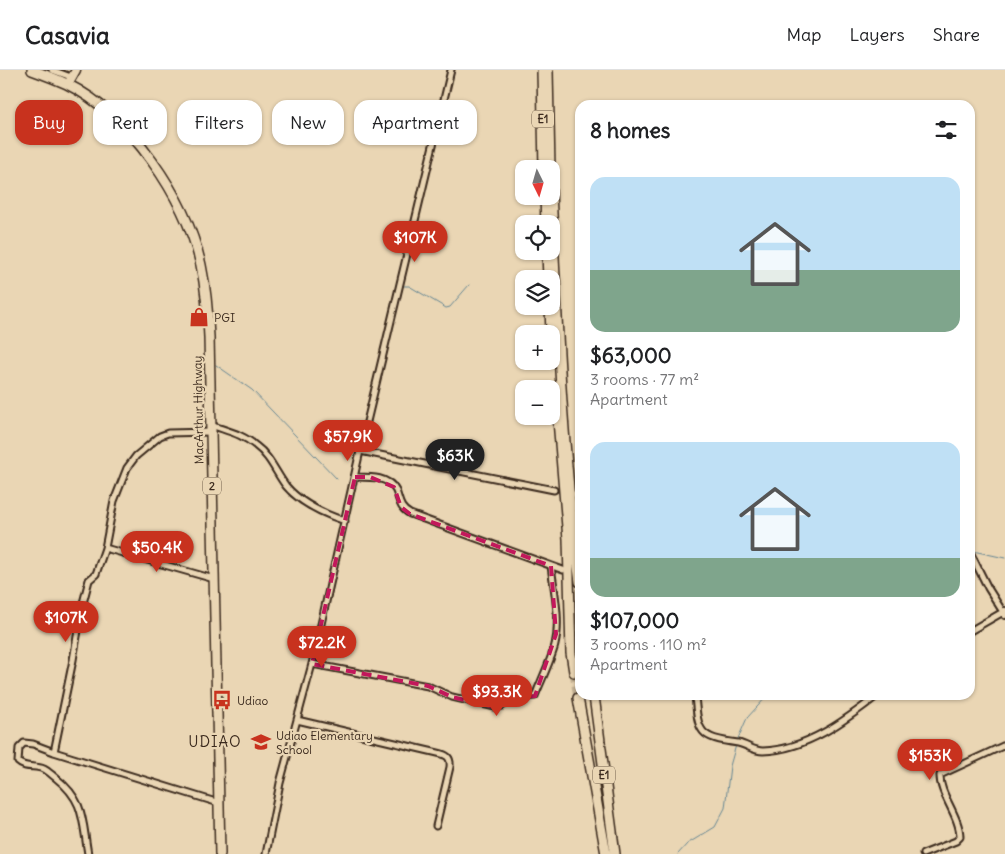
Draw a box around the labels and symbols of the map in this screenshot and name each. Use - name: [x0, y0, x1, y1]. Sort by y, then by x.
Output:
- road number: E1: [532, 111, 554, 128]
- north arrow: [515, 160, 560, 205]
- pin: $107K: [380, 220, 450, 263]
- shop icon: PGI: [188, 306, 210, 328]
- place label: PGI: [214, 310, 235, 325]
- street label: MacArthur Highway: [190, 356, 206, 464]
- pin: $57.9K: [307, 420, 389, 462]
- pin: $63K: [425, 438, 485, 481]
- road number: 2: [203, 478, 221, 494]
- pin: $50.4K: [116, 530, 198, 573]
- pin: $107K: [31, 600, 101, 643]
- pin: $72.2K: [281, 626, 363, 668]
- pin: $93.3K: [456, 674, 538, 717]
- bus stop icon: Udiao: [211, 689, 233, 711]
- place label: Udiao: [237, 693, 269, 708]
- place label: Udiao Elementary School: [276, 728, 373, 757]
- school or university icon: Udiao Elementary School: [250, 731, 272, 753]
- district label: UDIAO: [188, 732, 242, 751]
- pin: $153K: [895, 738, 965, 781]
- road number: E1: [593, 766, 615, 784]

